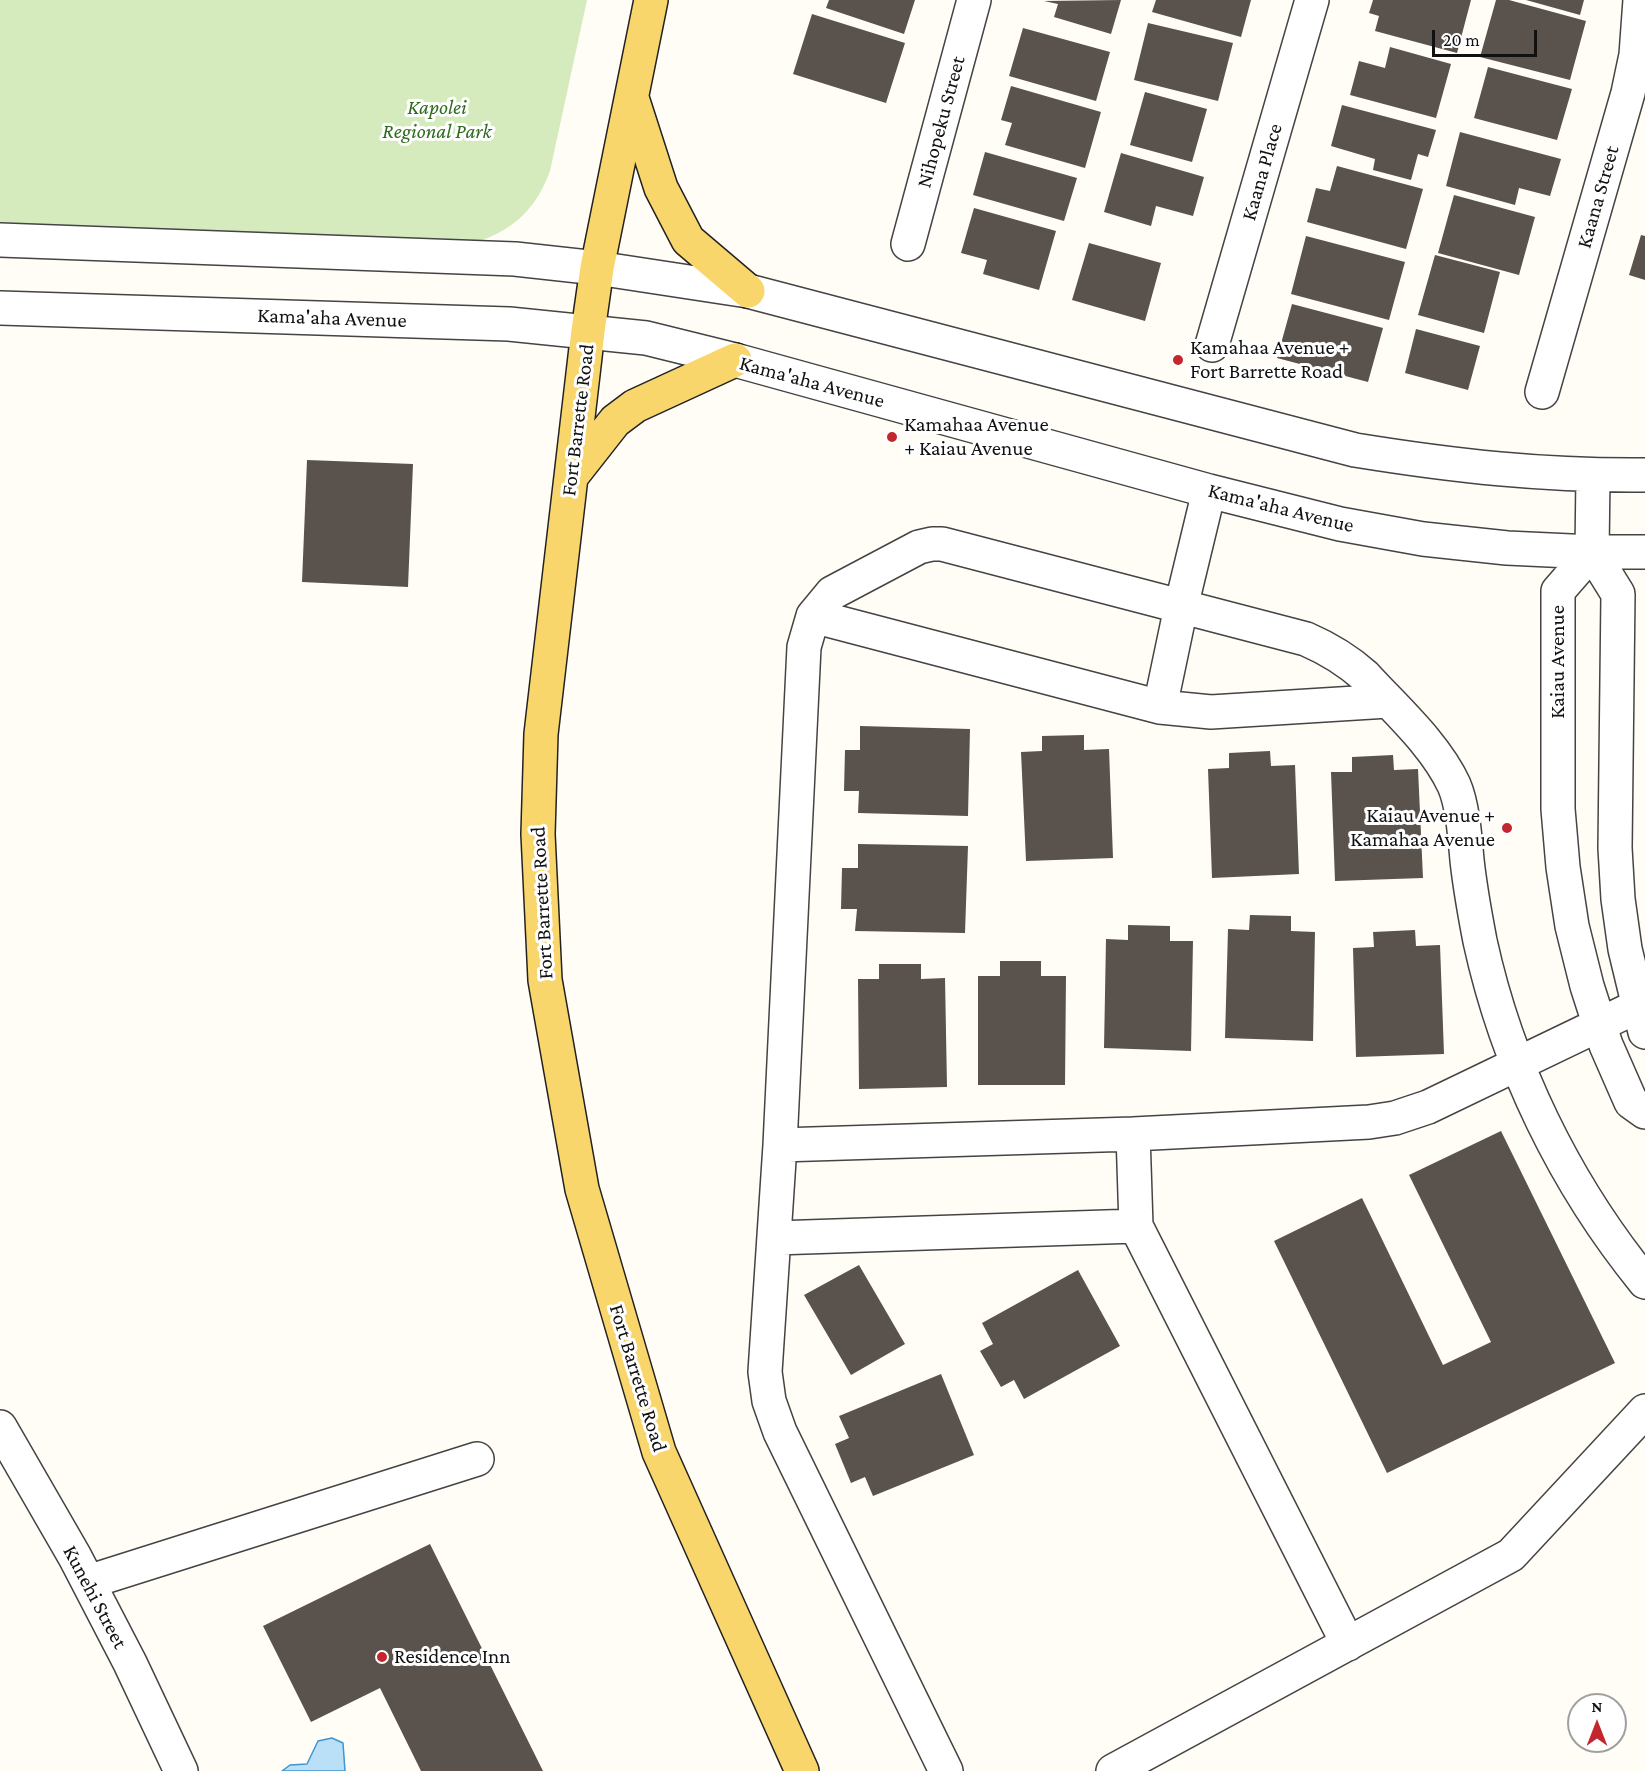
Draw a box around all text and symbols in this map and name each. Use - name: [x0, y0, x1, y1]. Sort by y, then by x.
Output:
- scale bar: [1435, 18, 1540, 56]
- text: 20 m: [1443, 30, 1480, 50]
- street label: Nihopeku Street: [911, 53, 971, 191]
- park label: Kapolei Regional Park: [382, 95, 492, 145]
- street label: Kaana Place: [1236, 121, 1288, 223]
- street label: Kaana Street: [1571, 143, 1625, 251]
- street label: Kama'aha Avenue: [257, 303, 407, 333]
- place label: Kamahaa Avenue + Fort Barrette Road: [1190, 335, 1350, 385]
- street label: Fort Barrette Road: [556, 342, 600, 498]
- street label: Kama'aha Avenue: [737, 350, 887, 414]
- marker: Kamahaa Avenue + Fort Barrette Road: [1171, 353, 1185, 367]
- place label: Kamahaa Avenue + Kaiau Avenue: [904, 412, 1049, 462]
- marker: Kamahaa Avenue + Kaiau Avenue: [885, 430, 899, 444]
- street label: Kama'aha Avenue: [1205, 478, 1357, 538]
- street label: Kaiau Avenue: [1545, 605, 1571, 719]
- place label: Kaiau Avenue + Kamahaa Avenue: [1350, 803, 1495, 853]
- marker: Kaiau Avenue + Kamahaa Avenue: [1500, 821, 1514, 835]
- street label: Fort Barrette Road: [525, 826, 559, 980]
- street label: Fort Barrette Road: [604, 1301, 672, 1455]
- street label: Kunehi Street: [57, 1541, 133, 1653]
- place label: Residence Inn: [394, 1644, 511, 1670]
- marker: Residence Inn: [375, 1650, 389, 1664]
- north arrow: [1567, 1693, 1627, 1753]
- text: N: [1592, 1698, 1602, 1715]

